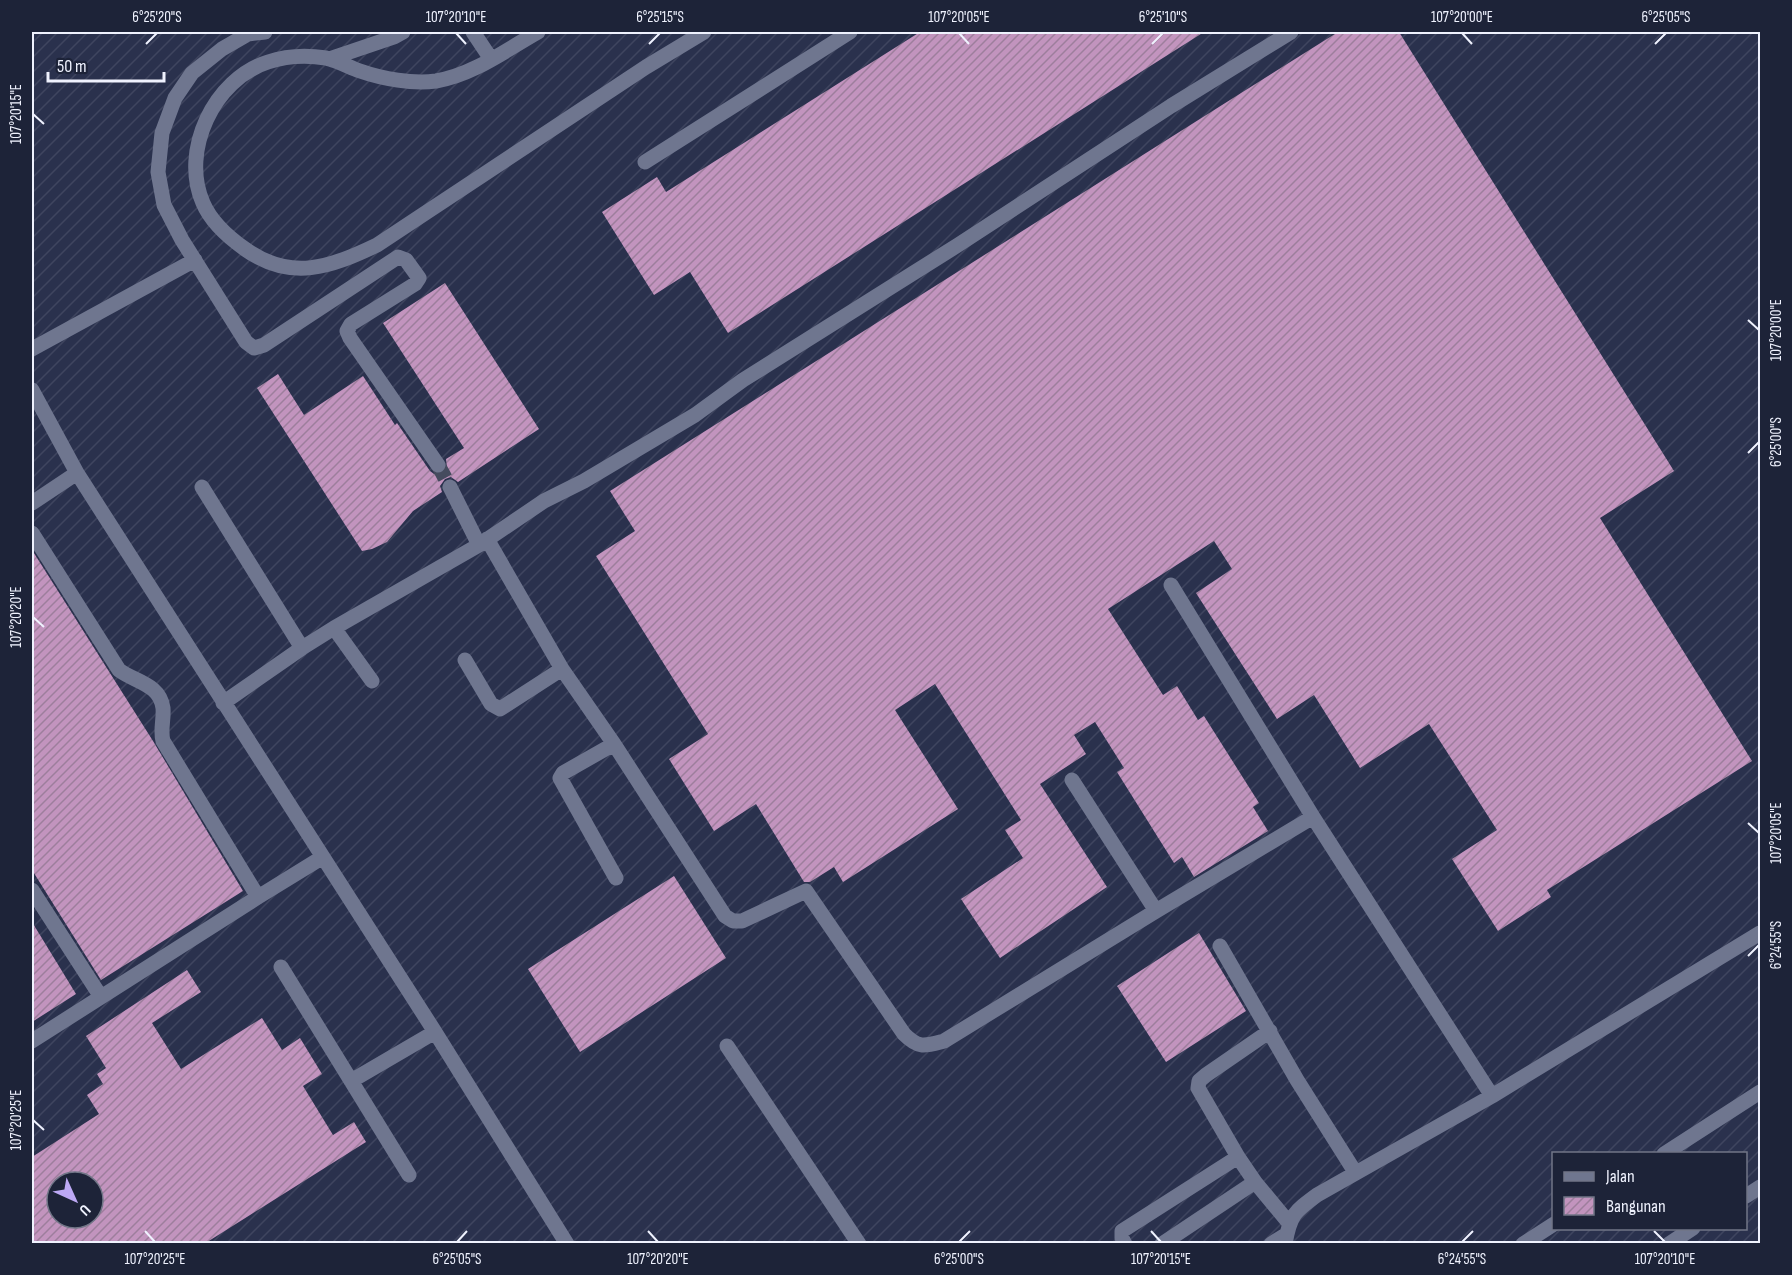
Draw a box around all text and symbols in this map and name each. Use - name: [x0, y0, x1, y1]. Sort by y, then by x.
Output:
- text: 6°25'20"S: [132, 8, 182, 27]
- text: 107°20'10"E: [426, 8, 486, 27]
- text: 6°25'15"S: [636, 8, 684, 27]
- text: 107°20'05"E: [928, 8, 990, 27]
- text: 6°25'10"S: [1139, 8, 1187, 27]
- text: 107°20'00"E: [1431, 8, 1493, 27]
- text: 6°25'05"S: [1641, 8, 1691, 27]
- scale bar: [48, 45, 164, 83]
- text: 50 m: [57, 56, 87, 77]
- text: 107°20'15"E: [7, 84, 26, 144]
- text: 107°20'00"E: [1767, 299, 1786, 361]
- text: 6°25'00"S: [1767, 417, 1786, 467]
- text: 107°20'20"E: [7, 586, 26, 648]
- text: 107°20'05"E: [1767, 802, 1786, 864]
- text: 6°24'55"S: [1767, 921, 1786, 969]
- text: 107°20'25"E: [7, 1090, 26, 1150]
- legend: [1552, 1152, 1747, 1230]
- text: Jalan: [1605, 1166, 1635, 1187]
- north arrow: [45, 1170, 105, 1230]
- text: Bangunan: [1606, 1196, 1666, 1217]
- text: U: [75, 1200, 94, 1219]
- text: 107°20'25"E: [125, 1250, 185, 1269]
- text: 6°25'05"S: [432, 1250, 482, 1269]
- text: 107°20'20"E: [627, 1250, 689, 1269]
- text: 6°25'00"S: [934, 1250, 984, 1269]
- text: 107°20'15"E: [1131, 1250, 1191, 1269]
- text: 6°24'55"S: [1438, 1250, 1486, 1269]
- text: 107°20'10"E: [1635, 1250, 1695, 1269]

